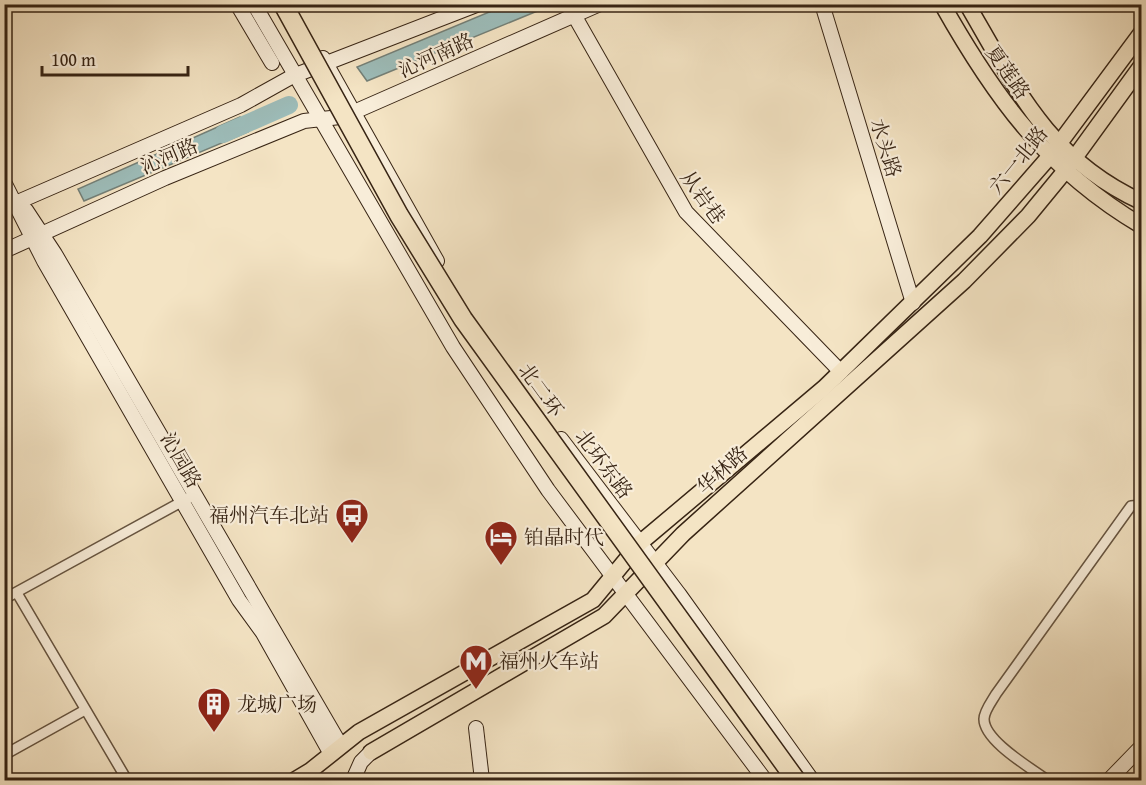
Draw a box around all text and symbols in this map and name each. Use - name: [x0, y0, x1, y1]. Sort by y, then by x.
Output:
- street label: 沁河南路: [393, 25, 478, 84]
- scale bar: [42, 39, 188, 77]
- street label: 夏莲路: [979, 39, 1037, 105]
- text: 100 m: [51, 46, 96, 73]
- street label: 水头路: [864, 115, 909, 181]
- street label: 六一北路: [981, 119, 1054, 200]
- street label: 沁河路: [136, 130, 202, 181]
- street label: 从岩巷: [674, 164, 733, 229]
- street label: 北二环: [512, 357, 571, 422]
- street label: 北环东路: [569, 423, 640, 504]
- street label: 沁园路: [154, 427, 209, 493]
- street label: 华林路: [690, 439, 754, 500]
- bus stop icon: 福州汽车北站: [334, 497, 370, 544]
- place label: 福州汽车北站: [209, 500, 329, 529]
- hotel icon: 铂晶时代: [483, 519, 519, 566]
- place label: 铂晶时代: [524, 522, 604, 551]
- metro station icon: 福州火车站: [458, 643, 494, 690]
- place label: 福州火车站: [499, 646, 599, 675]
- building icon: 龙城广场: [196, 686, 232, 733]
- place label: 龙城广场: [237, 689, 317, 718]

